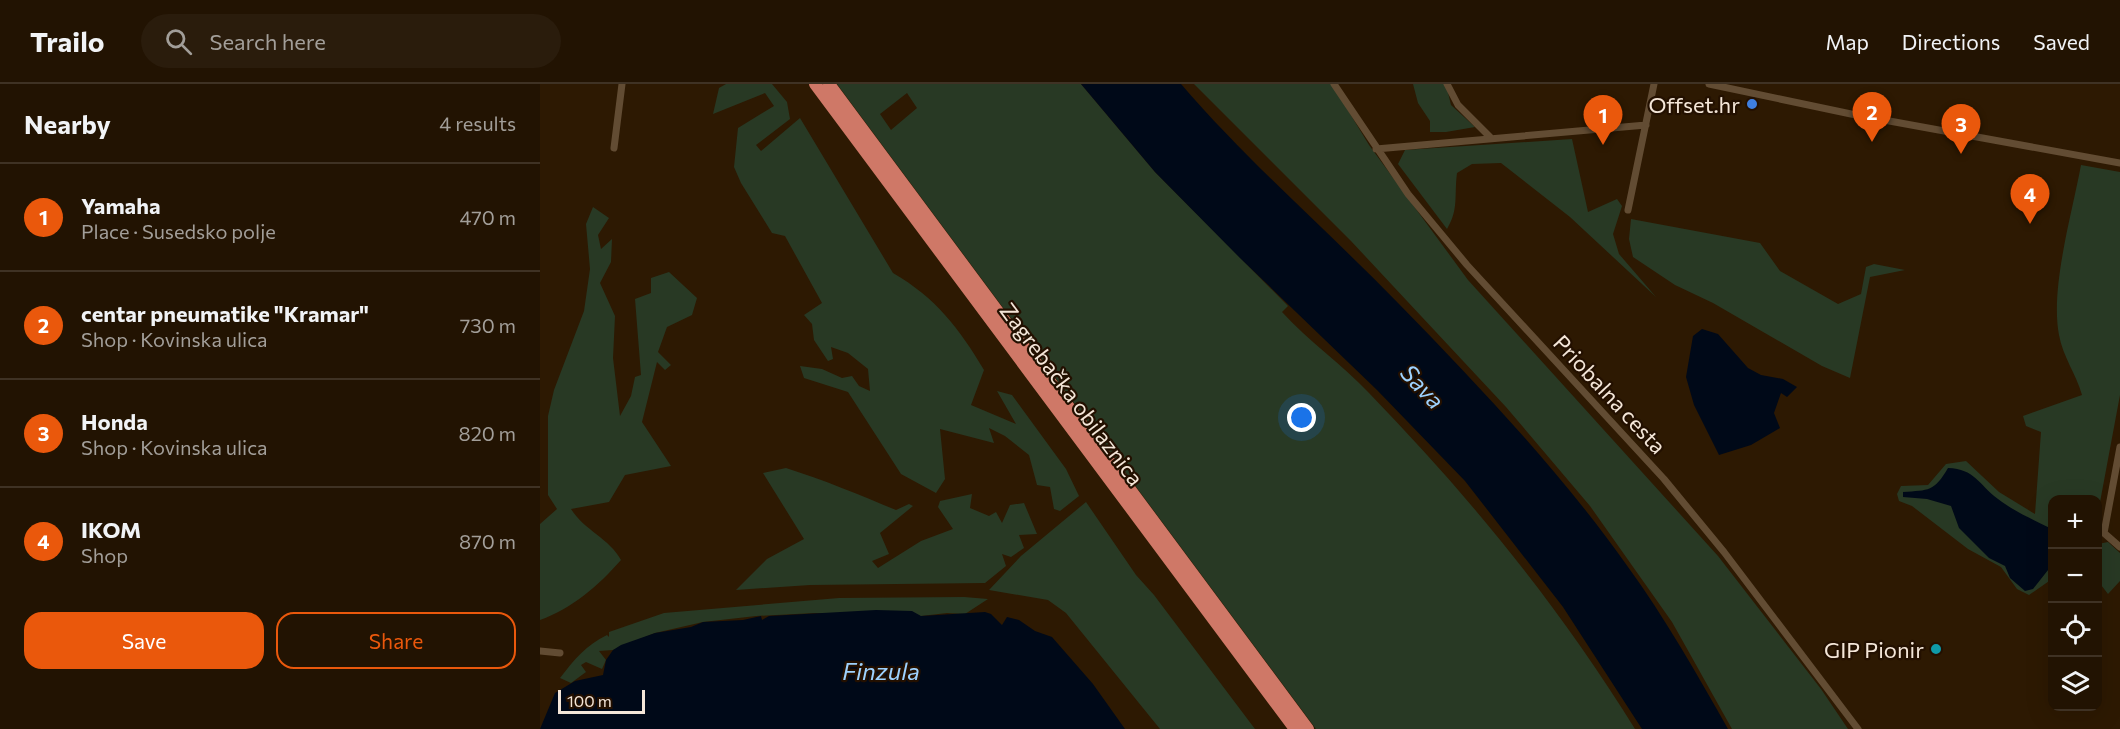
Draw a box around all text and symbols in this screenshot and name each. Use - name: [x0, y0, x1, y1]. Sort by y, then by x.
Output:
- search box: [141, 14, 561, 68]
- text: Trailo: [30, 24, 105, 58]
- icon: search: [162, 25, 195, 58]
- text: Search here: [210, 28, 326, 55]
- text: Map: [1826, 29, 1869, 54]
- text: Directions: [1902, 29, 2000, 54]
- text: Saved: [2033, 29, 2090, 54]
- place label: Offset.hr: [1648, 91, 1740, 118]
- pin: 2: [1852, 92, 1892, 142]
- pin: 1: [1584, 95, 1622, 145]
- marker: Offset.hr: [1745, 97, 1759, 111]
- pin: 3: [1942, 104, 1980, 154]
- text: Nearby: [24, 108, 111, 139]
- text: 4 results: [439, 111, 516, 135]
- pin: 4: [2010, 174, 2050, 224]
- text: Yamaha: [81, 192, 161, 219]
- text: 1: [39, 205, 48, 229]
- text: 470 m: [460, 205, 516, 229]
- text: Place · Susedsko polje: [81, 219, 276, 243]
- street label: Zagrebačka obilaznica: [994, 297, 1150, 491]
- text: centar pneumatike "Kramar": [81, 300, 369, 327]
- text: 2: [38, 313, 49, 337]
- text: 730 m: [460, 313, 516, 337]
- text: Shop · Kovinska ulica: [81, 327, 268, 351]
- street label: Priobalna cesta: [1548, 329, 1672, 459]
- water label: Sava: [1395, 358, 1451, 414]
- your location: [1287, 403, 1316, 432]
- text: Honda: [81, 408, 148, 435]
- text: 3: [38, 421, 49, 445]
- text: 820 m: [459, 421, 516, 445]
- text: Shop · Kovinska ulica: [81, 435, 268, 459]
- map controls: [2048, 495, 2102, 711]
- button: +: [2048, 495, 2102, 549]
- text: IKOM: [81, 516, 141, 543]
- text: 4: [37, 529, 50, 553]
- text: 870 m: [459, 529, 516, 553]
- text: Shop: [81, 543, 128, 567]
- button: −: [2048, 549, 2102, 603]
- button: locate: [2048, 603, 2102, 657]
- button: Save: [24, 612, 264, 669]
- button: Share: [276, 612, 516, 669]
- place label: GIP Pionir: [1824, 636, 1924, 663]
- marker: GIP Pionir: [1929, 642, 1943, 656]
- water label: Finzula: [842, 656, 920, 685]
- button: layers: [2048, 657, 2102, 711]
- scale bar: [558, 687, 645, 714]
- text: 100 m: [567, 691, 612, 710]

